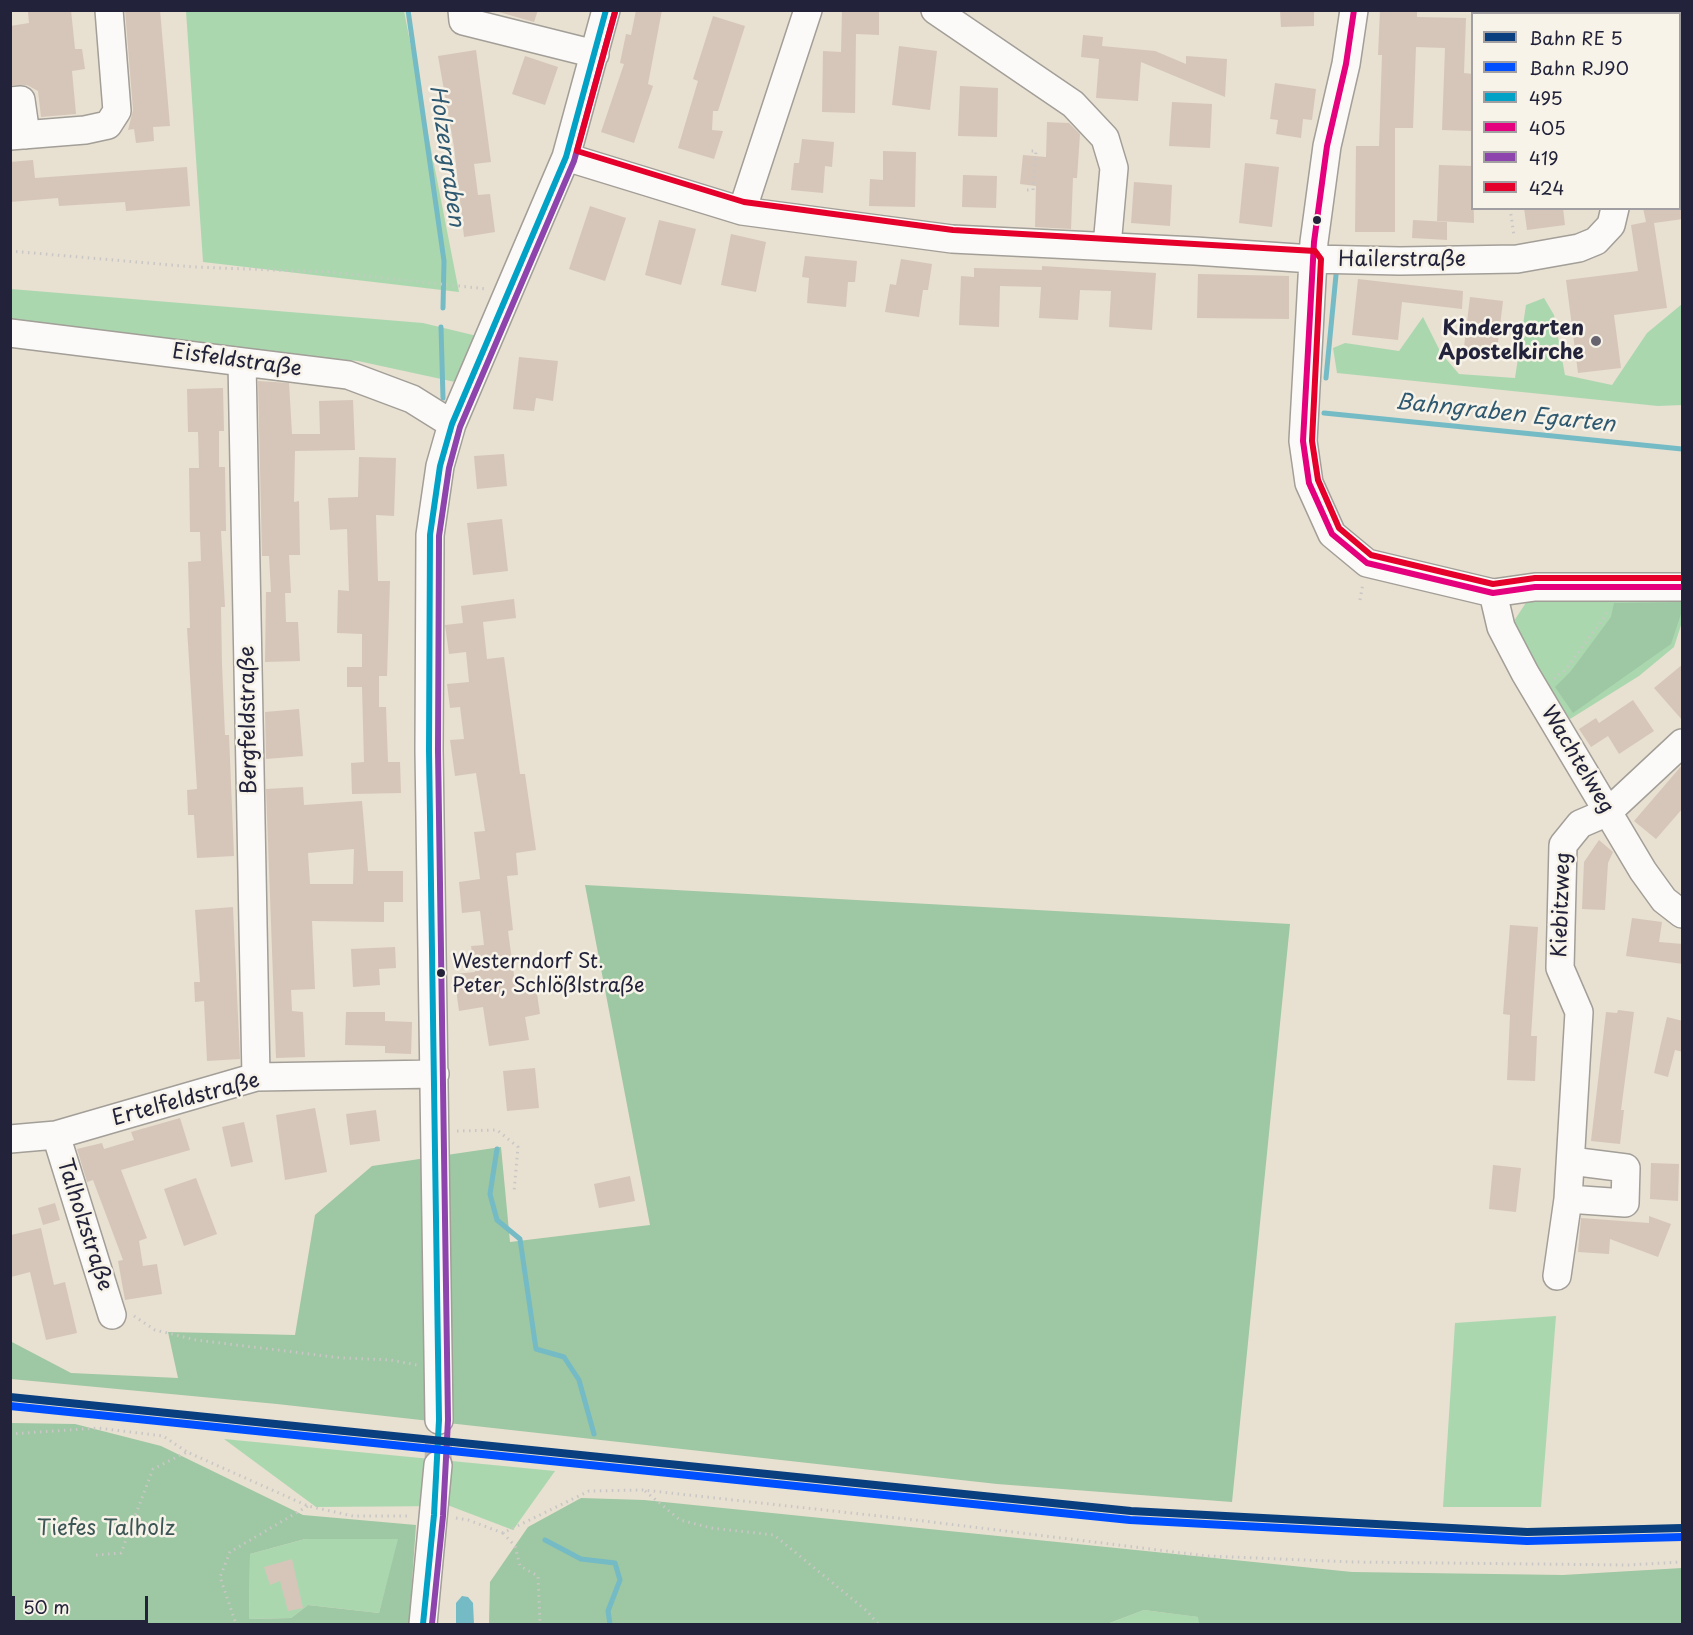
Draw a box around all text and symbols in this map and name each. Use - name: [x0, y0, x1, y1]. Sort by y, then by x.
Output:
- legend: [1471, 12, 1681, 210]
- text: Bahn RE 5: [1529, 24, 1623, 51]
- text: Bahn RJ90: [1529, 54, 1629, 81]
- water label: Holzergraben: [423, 84, 469, 228]
- text: 495: [1529, 84, 1563, 111]
- text: 405: [1529, 114, 1565, 141]
- text: 419: [1529, 144, 1558, 171]
- text: 424: [1529, 174, 1564, 201]
- unlabelled marker: [1311, 214, 1323, 226]
- street label: Hailerstraße: [1338, 247, 1466, 273]
- place label: Kindergarten Apostelkirche: [1439, 316, 1584, 366]
- marker: Kindergarten Apostelkirche: [1589, 334, 1603, 348]
- street label: Eisfeldstraße: [171, 339, 303, 383]
- water label: Bahngraben Egarten: [1394, 389, 1616, 439]
- street label: Bergfeldstraße: [235, 645, 263, 795]
- street label: Wachtelweg: [1535, 701, 1619, 819]
- street label: Kiebitzweg: [1548, 852, 1576, 958]
- place label: Westerndorf St. Peter, Schlößlstraße: [452, 950, 644, 997]
- marker: Westerndorf St. Peter, Schlößlstraße: [435, 967, 447, 979]
- street label: Ertelfeldstraße: [110, 1068, 262, 1132]
- street label: Talholzstraße: [51, 1156, 117, 1294]
- park label: Tiefes Talholz: [37, 1516, 175, 1542]
- scale bar: [15, 1584, 152, 1622]
- text: 50 m: [23, 1593, 70, 1620]

